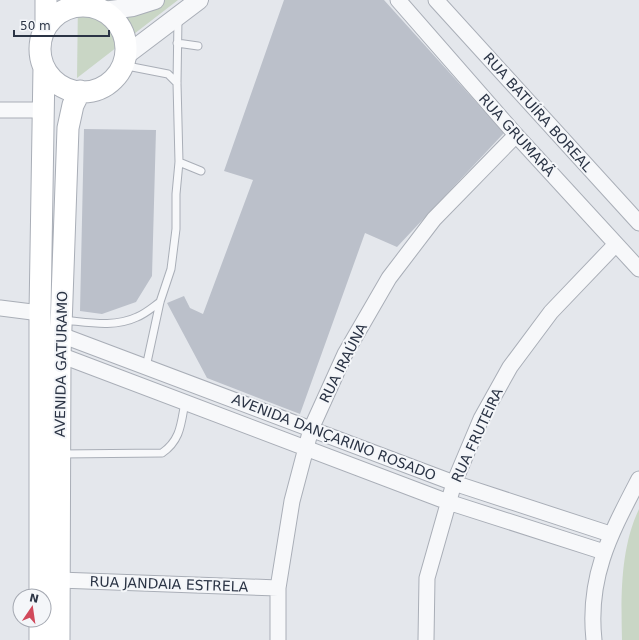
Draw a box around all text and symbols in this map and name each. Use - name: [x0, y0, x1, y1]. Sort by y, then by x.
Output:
- scale bar: [14, 12, 109, 38]
- text: 50 m: [20, 19, 51, 33]
- street label: RUA BATUÍRA BOREAL: [480, 49, 596, 175]
- street label: RUA GRUMARÃ: [476, 91, 558, 180]
- street label: AVENIDA GATURAMO: [52, 291, 70, 437]
- street label: RUA IRAÚNA: [315, 320, 370, 405]
- street label: RUA FRUTEIRA: [448, 385, 506, 485]
- street label: AVENIDA DANÇARINO ROSADO: [230, 391, 438, 483]
- street label: RUA JANDAIA ESTRELA: [89, 573, 249, 595]
- north arrow: [12, 588, 52, 628]
- text: N: [28, 591, 40, 606]

